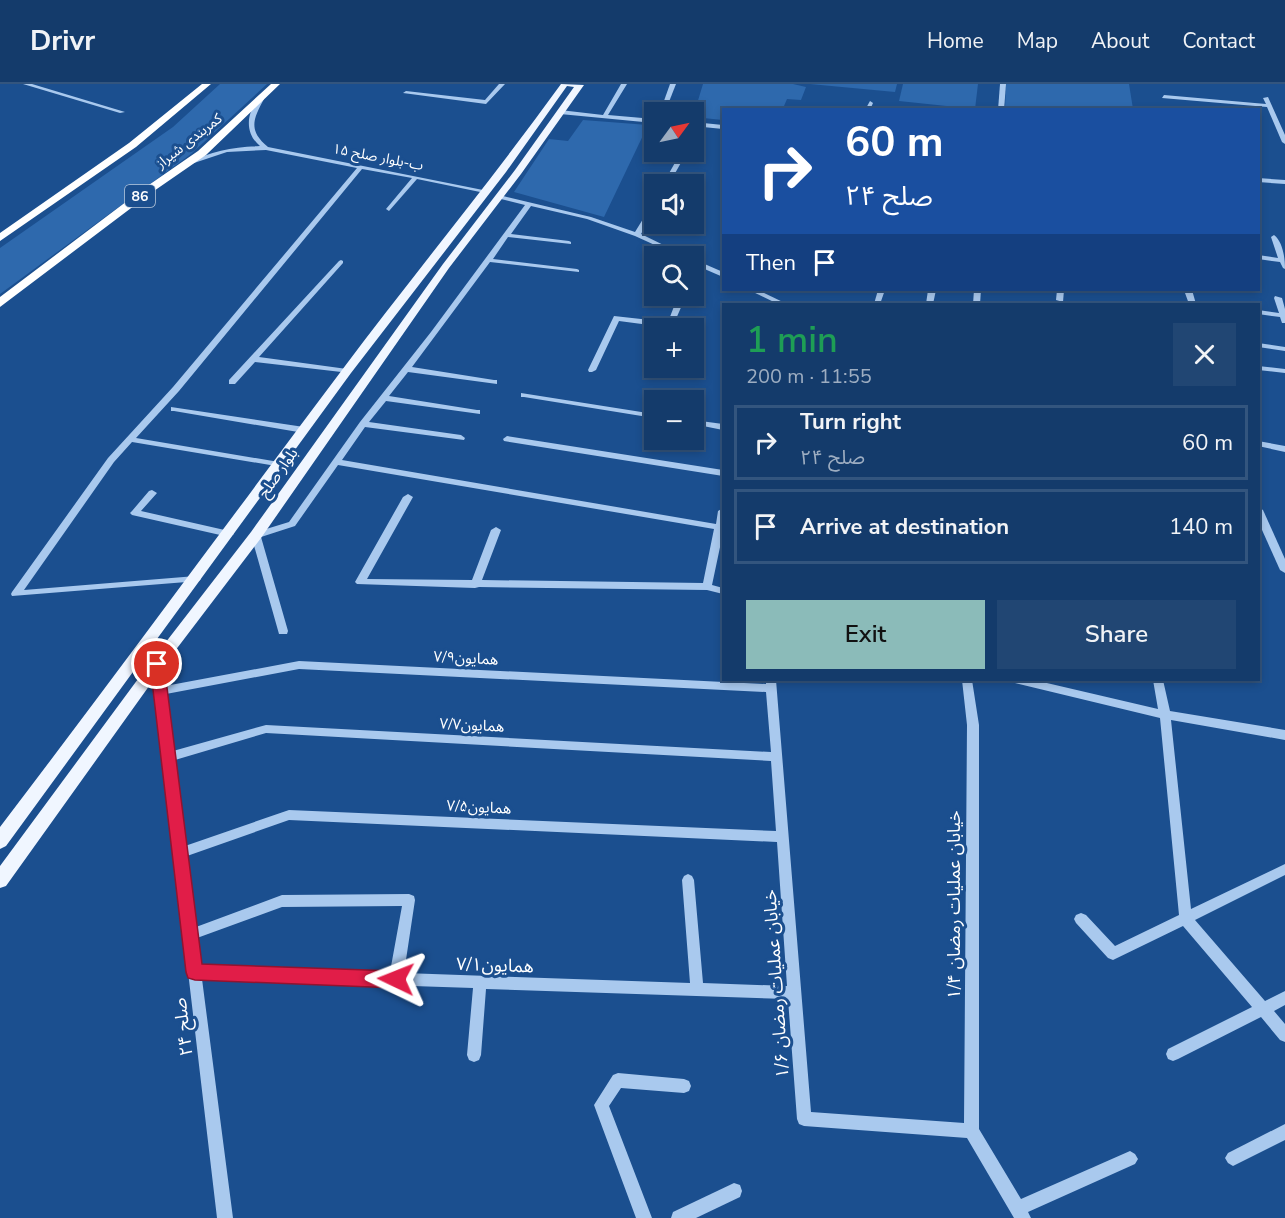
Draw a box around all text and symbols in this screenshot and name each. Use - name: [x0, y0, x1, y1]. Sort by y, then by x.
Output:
- text: Drivr: [30, 22, 95, 60]
- text: Home: [927, 27, 984, 55]
- text: Map: [1017, 27, 1058, 55]
- text: About: [1091, 27, 1149, 55]
- text: Contact: [1182, 27, 1255, 55]
- north arrow: [644, 102, 704, 162]
- map controls: [644, 102, 704, 450]
- street label: کمربندی شیراز: [151, 109, 226, 173]
- text: 60 m: [845, 114, 944, 171]
- icon: right: [746, 132, 824, 210]
- street label: ۱۵ ب-بلوار صلح: [331, 139, 425, 176]
- button: sound: [644, 174, 704, 234]
- text: صلح ۲۴: [845, 178, 933, 215]
- road number: 86: [125, 185, 155, 207]
- button: search: [644, 246, 704, 306]
- icon: arrive: [808, 246, 841, 279]
- text: Then: [746, 248, 796, 278]
- text: 1 min: [746, 316, 838, 365]
- button: +: [644, 318, 704, 378]
- button: close: [1173, 323, 1236, 386]
- text: 200 m · 11:55: [746, 363, 872, 390]
- button: −: [644, 390, 704, 450]
- text: Turn right: [800, 407, 901, 437]
- icon: right: [749, 426, 782, 459]
- text: 60 m: [1182, 428, 1233, 458]
- street label: بلوار صلح: [254, 444, 304, 503]
- text: صلح ۲۴: [800, 444, 865, 471]
- icon: arrive: [749, 510, 782, 543]
- text: Arrive at destination: [800, 512, 1009, 542]
- text: 140 m: [1169, 512, 1233, 542]
- button: Exit: [746, 600, 985, 669]
- button: Share: [997, 600, 1236, 669]
- pin: [131, 638, 182, 689]
- street label: همایون۷/۹: [433, 646, 499, 670]
- icon: arrive: [140, 647, 173, 680]
- street label: همایون۷/۷: [439, 713, 505, 737]
- street label: همایون۷/۵: [446, 795, 512, 819]
- street label: خیابان عملیات رمضان ۱/۴: [942, 810, 966, 1000]
- street label: خیابان عملیات رمضان ۱/۶: [757, 889, 795, 1079]
- position arrow: [364, 947, 428, 1011]
- street label: همایون۷/۱: [456, 952, 534, 978]
- street label: صلح ۲۴: [168, 996, 199, 1058]

